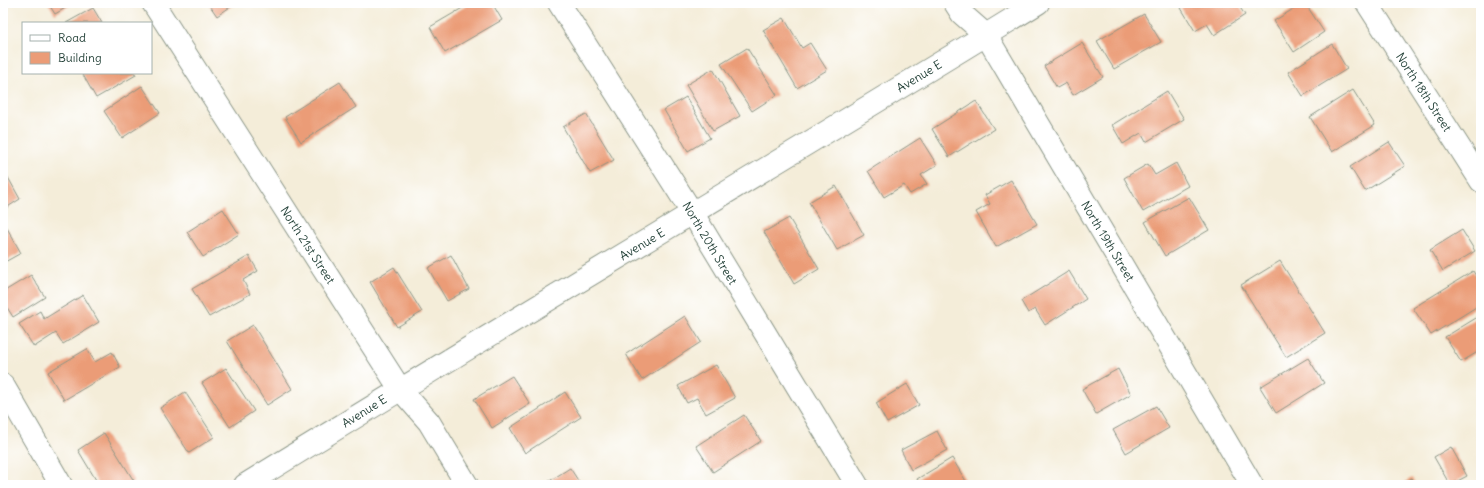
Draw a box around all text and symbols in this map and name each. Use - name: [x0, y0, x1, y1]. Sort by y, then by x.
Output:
- legend: [22, 22, 152, 74]
- text: Road: [58, 30, 86, 45]
- text: Building: [58, 50, 102, 65]
- street label: North 18th Street: [1393, 50, 1455, 134]
- street label: Avenue E: [894, 57, 944, 95]
- street label: North 19th Street: [1078, 198, 1138, 284]
- street label: North 20th Street: [679, 199, 741, 287]
- street label: North 21st Street: [277, 203, 339, 287]
- street label: Avenue E: [617, 225, 667, 263]
- street label: Avenue E: [339, 391, 389, 431]

